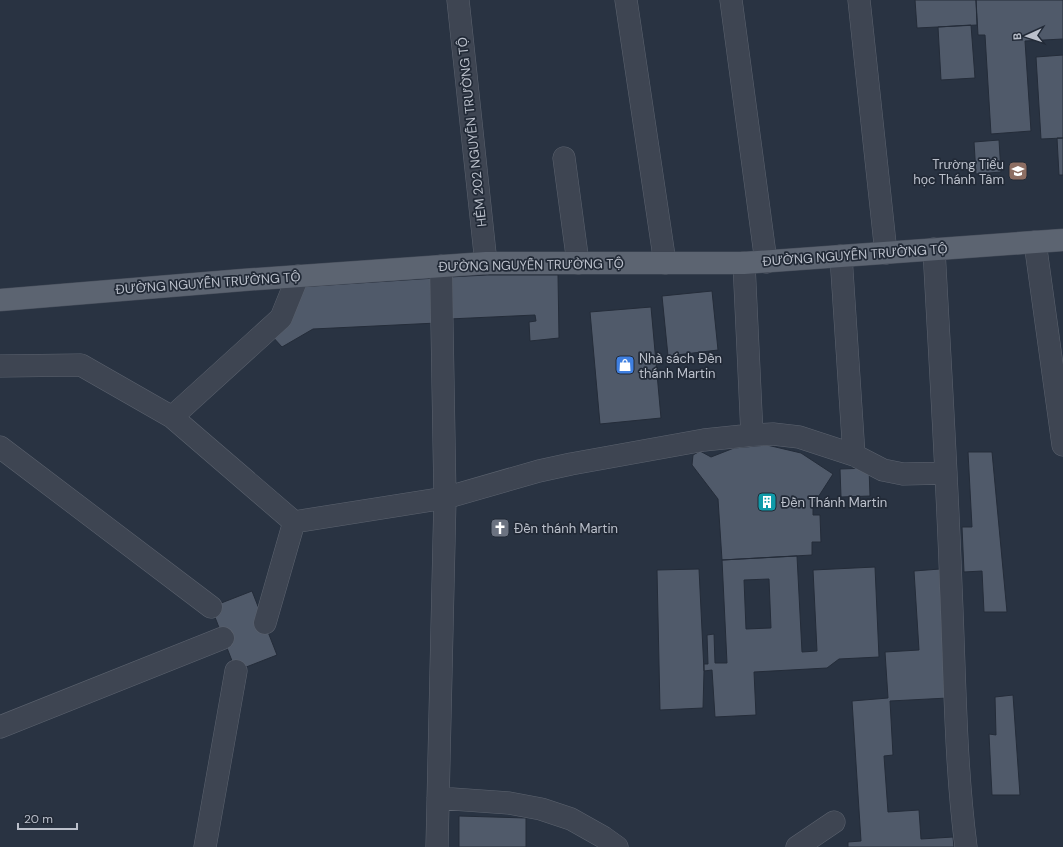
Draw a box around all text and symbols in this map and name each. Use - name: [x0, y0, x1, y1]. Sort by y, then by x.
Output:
- north arrow: [1007, 16, 1047, 56]
- text: B: [1010, 33, 1024, 40]
- street label: HẺM 202 NGUYỄN TRƯỜNG TỘ: [454, 36, 490, 228]
- place label: Trường Tiểu học Thánh Tâm: [913, 156, 1004, 188]
- school or university icon: Trường Tiểu học Thánh Tâm: [1007, 160, 1029, 182]
- street label: ĐƯỜNG NGUYỄN TRƯỜNG TỘ: [762, 240, 948, 270]
- street label: ĐƯỜNG NGUYỄN TRƯỜNG TỘ: [438, 255, 624, 275]
- street label: ĐƯỜNG NGUYỄN TRƯỜNG TỘ: [115, 268, 301, 298]
- place label: Nhà sách Đền thánh Martin: [639, 350, 722, 382]
- shop icon: Nhà sách Đền thánh Martin: [614, 354, 636, 376]
- building icon: Đền Thánh Martin: [756, 491, 778, 513]
- place label: Đền Thánh Martin: [781, 494, 887, 511]
- church icon: Đền thánh Martin: [489, 517, 511, 539]
- place label: Đền thánh Martin: [514, 520, 618, 537]
- scale bar: [18, 805, 77, 831]
- text: 20 m: [24, 811, 53, 827]

